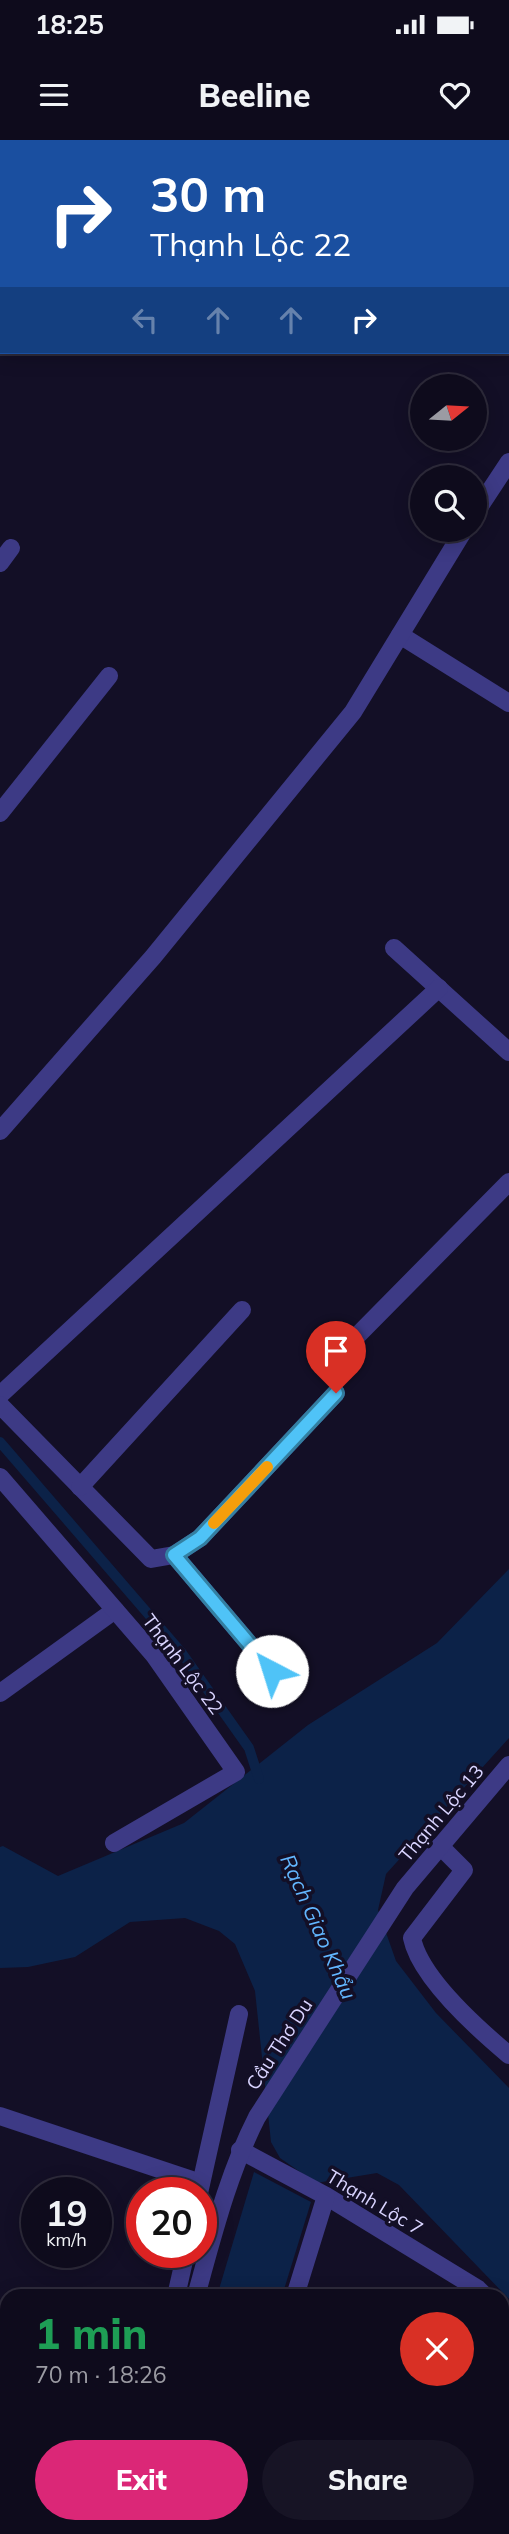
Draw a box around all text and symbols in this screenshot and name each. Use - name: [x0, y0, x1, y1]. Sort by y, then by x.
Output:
- text: 18:25: [35, 8, 104, 41]
- text: Beeline: [198, 75, 311, 115]
- icon: menu: [35, 76, 73, 114]
- icon: heart: [436, 76, 474, 114]
- text: 30 m: [150, 163, 266, 224]
- icon: right: [35, 168, 126, 259]
- text: Thạnh Lộc 22: [150, 224, 351, 264]
- icon: left: [126, 301, 164, 339]
- icon: ahead: [199, 301, 237, 339]
- icon: ahead: [272, 301, 310, 339]
- icon: right: [345, 301, 383, 339]
- north arrow: [410, 374, 486, 452]
- map controls: [410, 374, 487, 542]
- button: search: [410, 465, 487, 542]
- pin: [306, 1321, 366, 1393]
- icon: arrive: [317, 1332, 355, 1370]
- street label: Thạnh Lộc 22: [137, 1609, 229, 1719]
- position arrow: [235, 1634, 309, 1708]
- street label: Thạnh Lộc 13: [393, 1760, 489, 1866]
- water label: Rạch Giao Khẩu: [275, 1850, 363, 2003]
- street label: Cầu Thơ Du: [241, 1994, 317, 2094]
- street label: Thạnh Lộc 7: [322, 2164, 428, 2240]
- speed limit sign: 20: [126, 2177, 217, 2268]
- text: 19: [45, 2191, 88, 2235]
- text: km/h: [46, 2228, 87, 2251]
- text: 1 min: [35, 2307, 148, 2360]
- button: close: [400, 2312, 474, 2386]
- text: 70 m · 18:26: [35, 2360, 167, 2389]
- button: Exit: [35, 2440, 248, 2520]
- button: Share: [262, 2440, 474, 2520]

